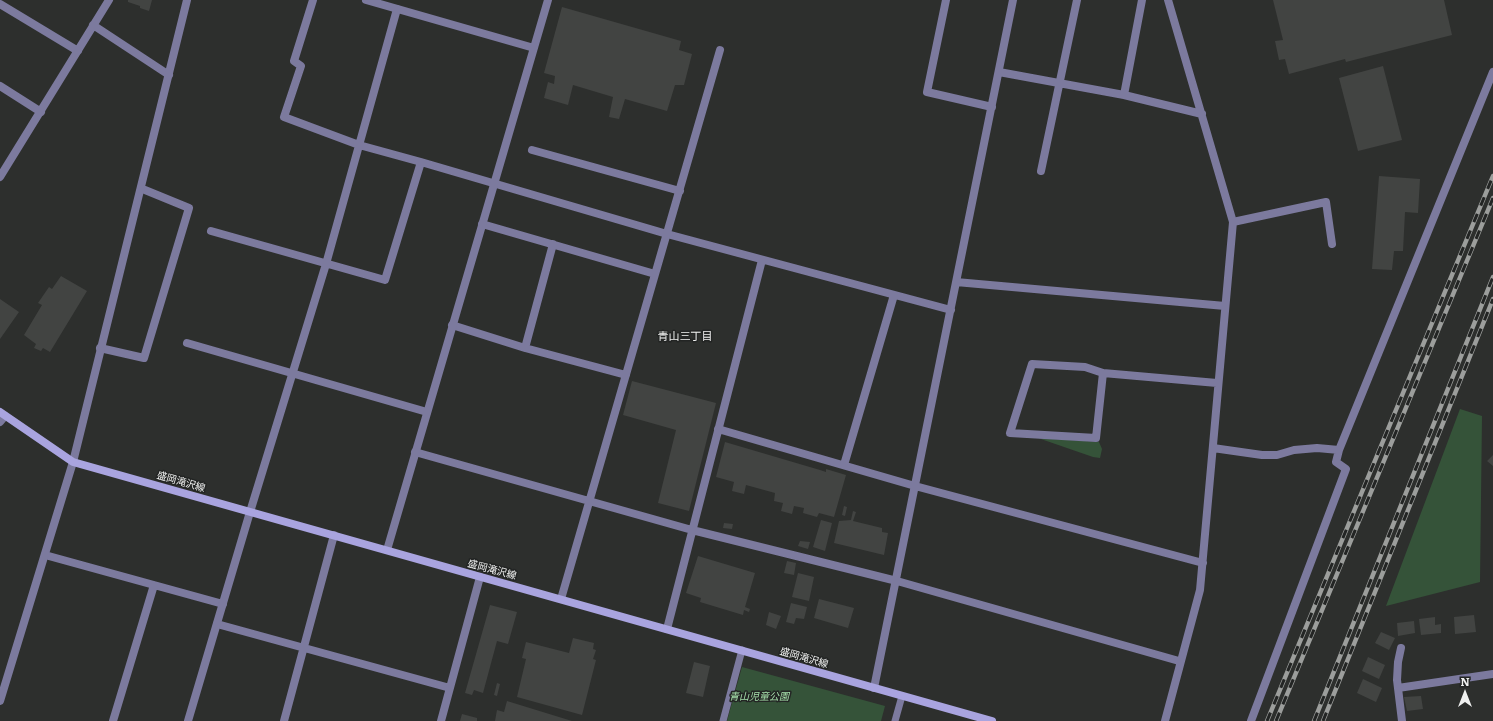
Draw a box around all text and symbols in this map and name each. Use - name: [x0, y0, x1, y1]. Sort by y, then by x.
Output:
- district label: 青山三丁目: [658, 330, 712, 344]
- street label: 盛岡滝沢線: [155, 469, 207, 495]
- street label: 盛岡滝沢線: [466, 558, 518, 582]
- street label: 盛岡滝沢線: [778, 645, 830, 671]
- north arrow: [1445, 673, 1485, 713]
- text: N: [1460, 673, 1470, 689]
- park label: 青山児童公園: [729, 691, 789, 703]

